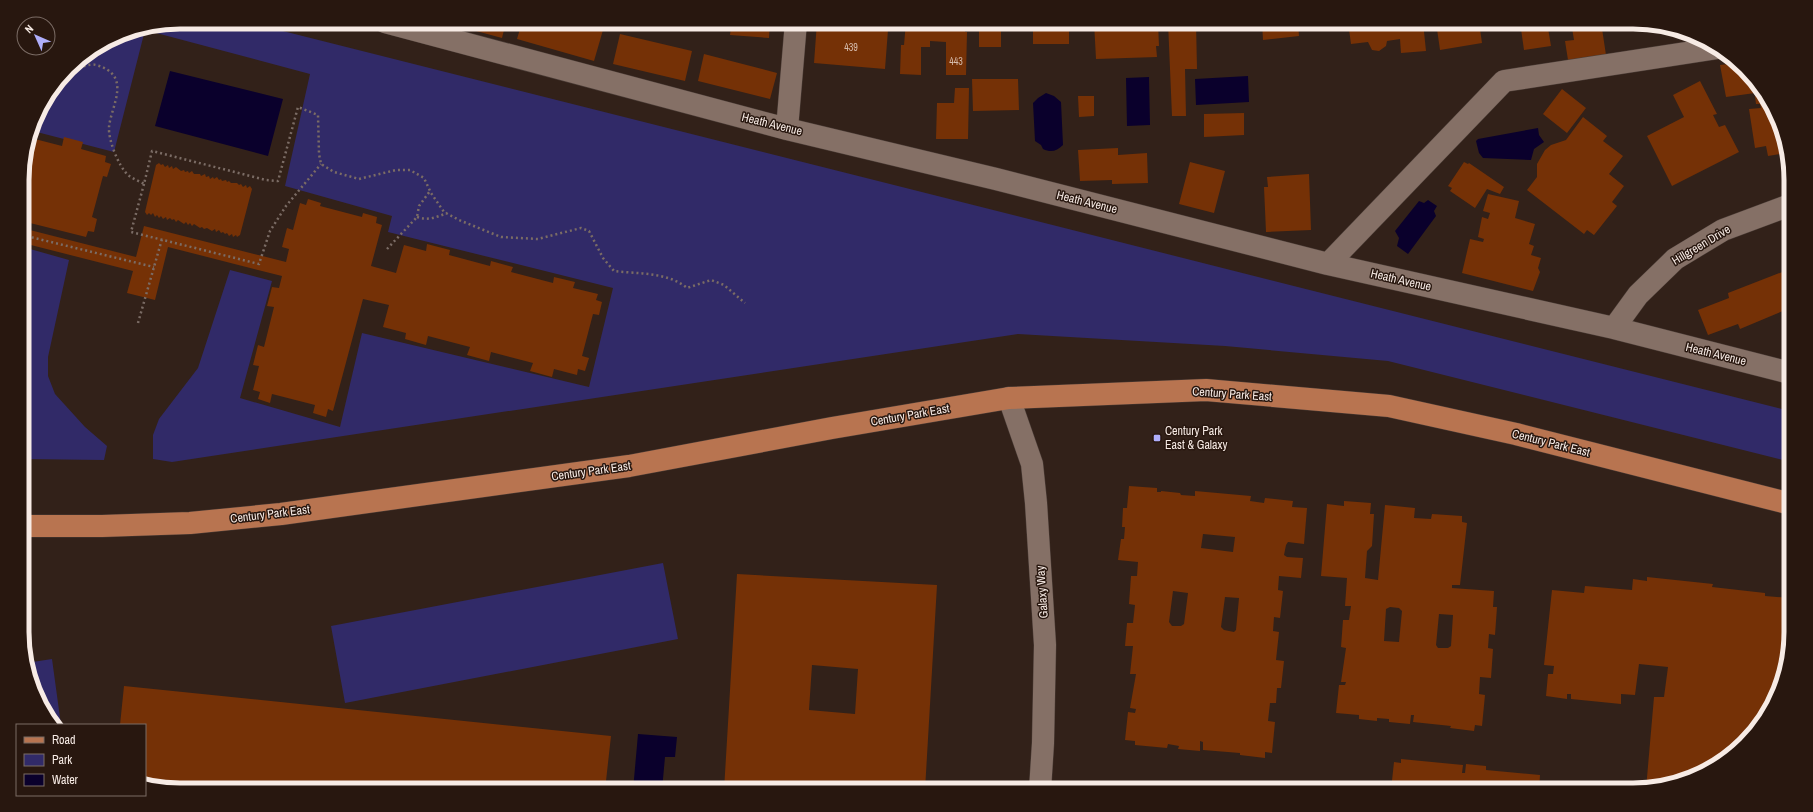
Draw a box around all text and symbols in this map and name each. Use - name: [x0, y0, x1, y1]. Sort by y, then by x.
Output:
- north arrow: [16, 16, 56, 56]
- text: N: [22, 22, 36, 36]
- house number: 439: [844, 41, 858, 54]
- house number: 443: [949, 55, 963, 68]
- street label: Heath Avenue: [740, 109, 804, 139]
- street label: Heath Avenue: [1055, 187, 1119, 217]
- street label: Hillgreen Drive: [1669, 221, 1733, 269]
- street label: Heath Avenue: [1369, 265, 1433, 295]
- street label: Heath Avenue: [1684, 339, 1748, 369]
- street label: Century Park East: [1192, 383, 1273, 405]
- street label: Century Park East: [869, 400, 951, 430]
- place label: Century Park East & Galaxy: [1165, 423, 1227, 453]
- street label: Century Park East: [1510, 426, 1592, 460]
- marker: Century Park East & Galaxy: [1152, 433, 1162, 443]
- street label: Century Park East: [550, 457, 632, 484]
- street label: Century Park East: [229, 501, 311, 527]
- street label: Galaxy Way: [1032, 565, 1052, 619]
- legend: [16, 724, 146, 796]
- text: Road: [52, 732, 76, 748]
- text: Park: [52, 752, 72, 768]
- text: Water: [52, 772, 79, 788]

